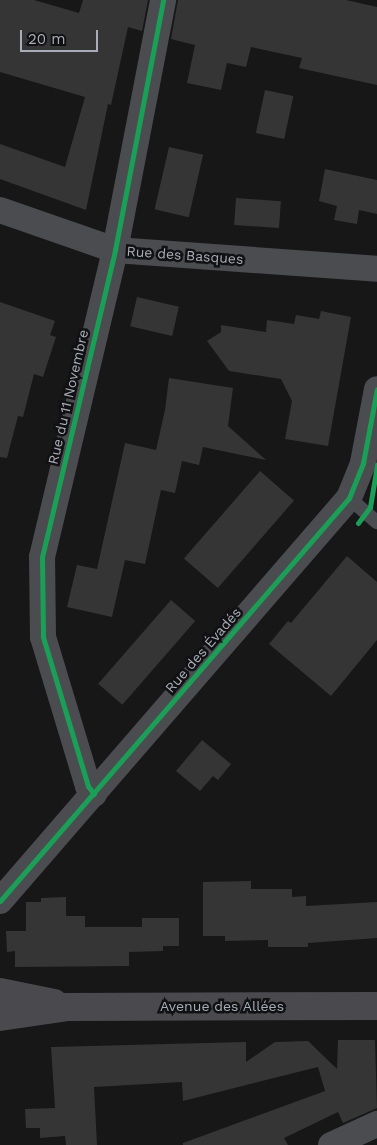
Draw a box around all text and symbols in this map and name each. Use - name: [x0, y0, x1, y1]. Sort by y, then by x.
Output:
- scale bar: [22, 20, 100, 52]
- text: 20 m: [28, 30, 66, 48]
- street label: Rue des Basques: [126, 243, 244, 267]
- street label: Rue du 11 Novembre: [44, 328, 92, 466]
- street label: Rue des Évadés: [161, 604, 245, 696]
- street label: Avenue des Allées: [160, 998, 284, 1014]

